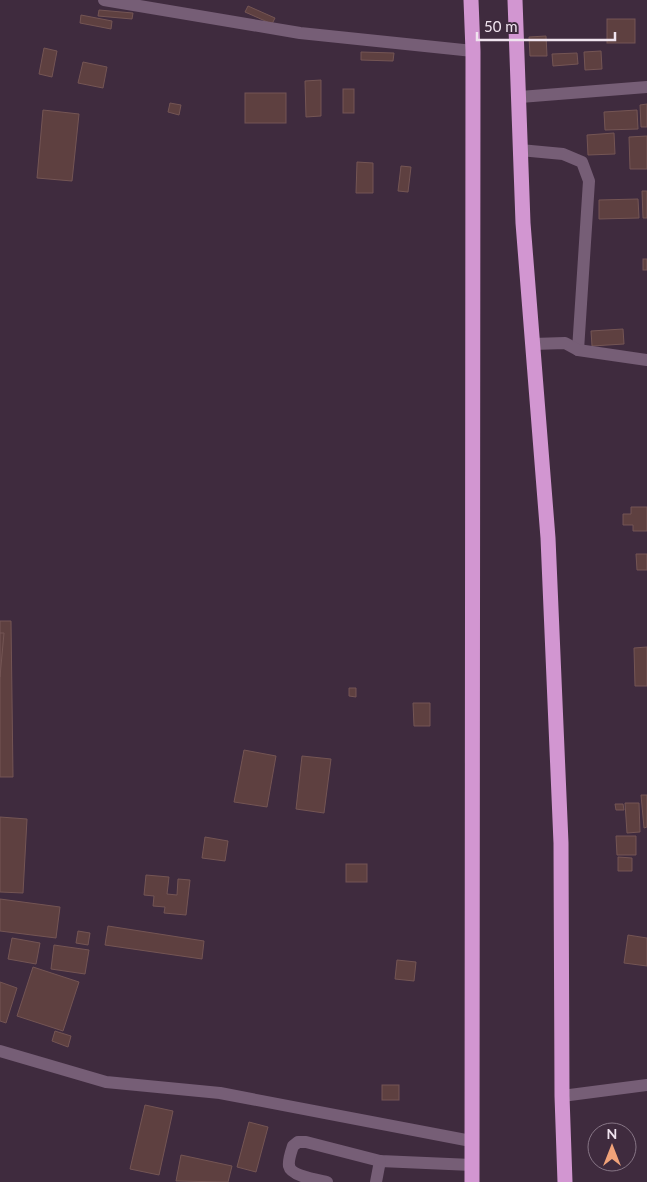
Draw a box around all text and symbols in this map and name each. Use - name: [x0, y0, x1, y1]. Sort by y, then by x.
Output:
- scale bar: [477, 10, 614, 42]
- text: 50 m: [484, 17, 518, 35]
- north arrow: [587, 1122, 637, 1172]
- text: N: [607, 1125, 617, 1142]

